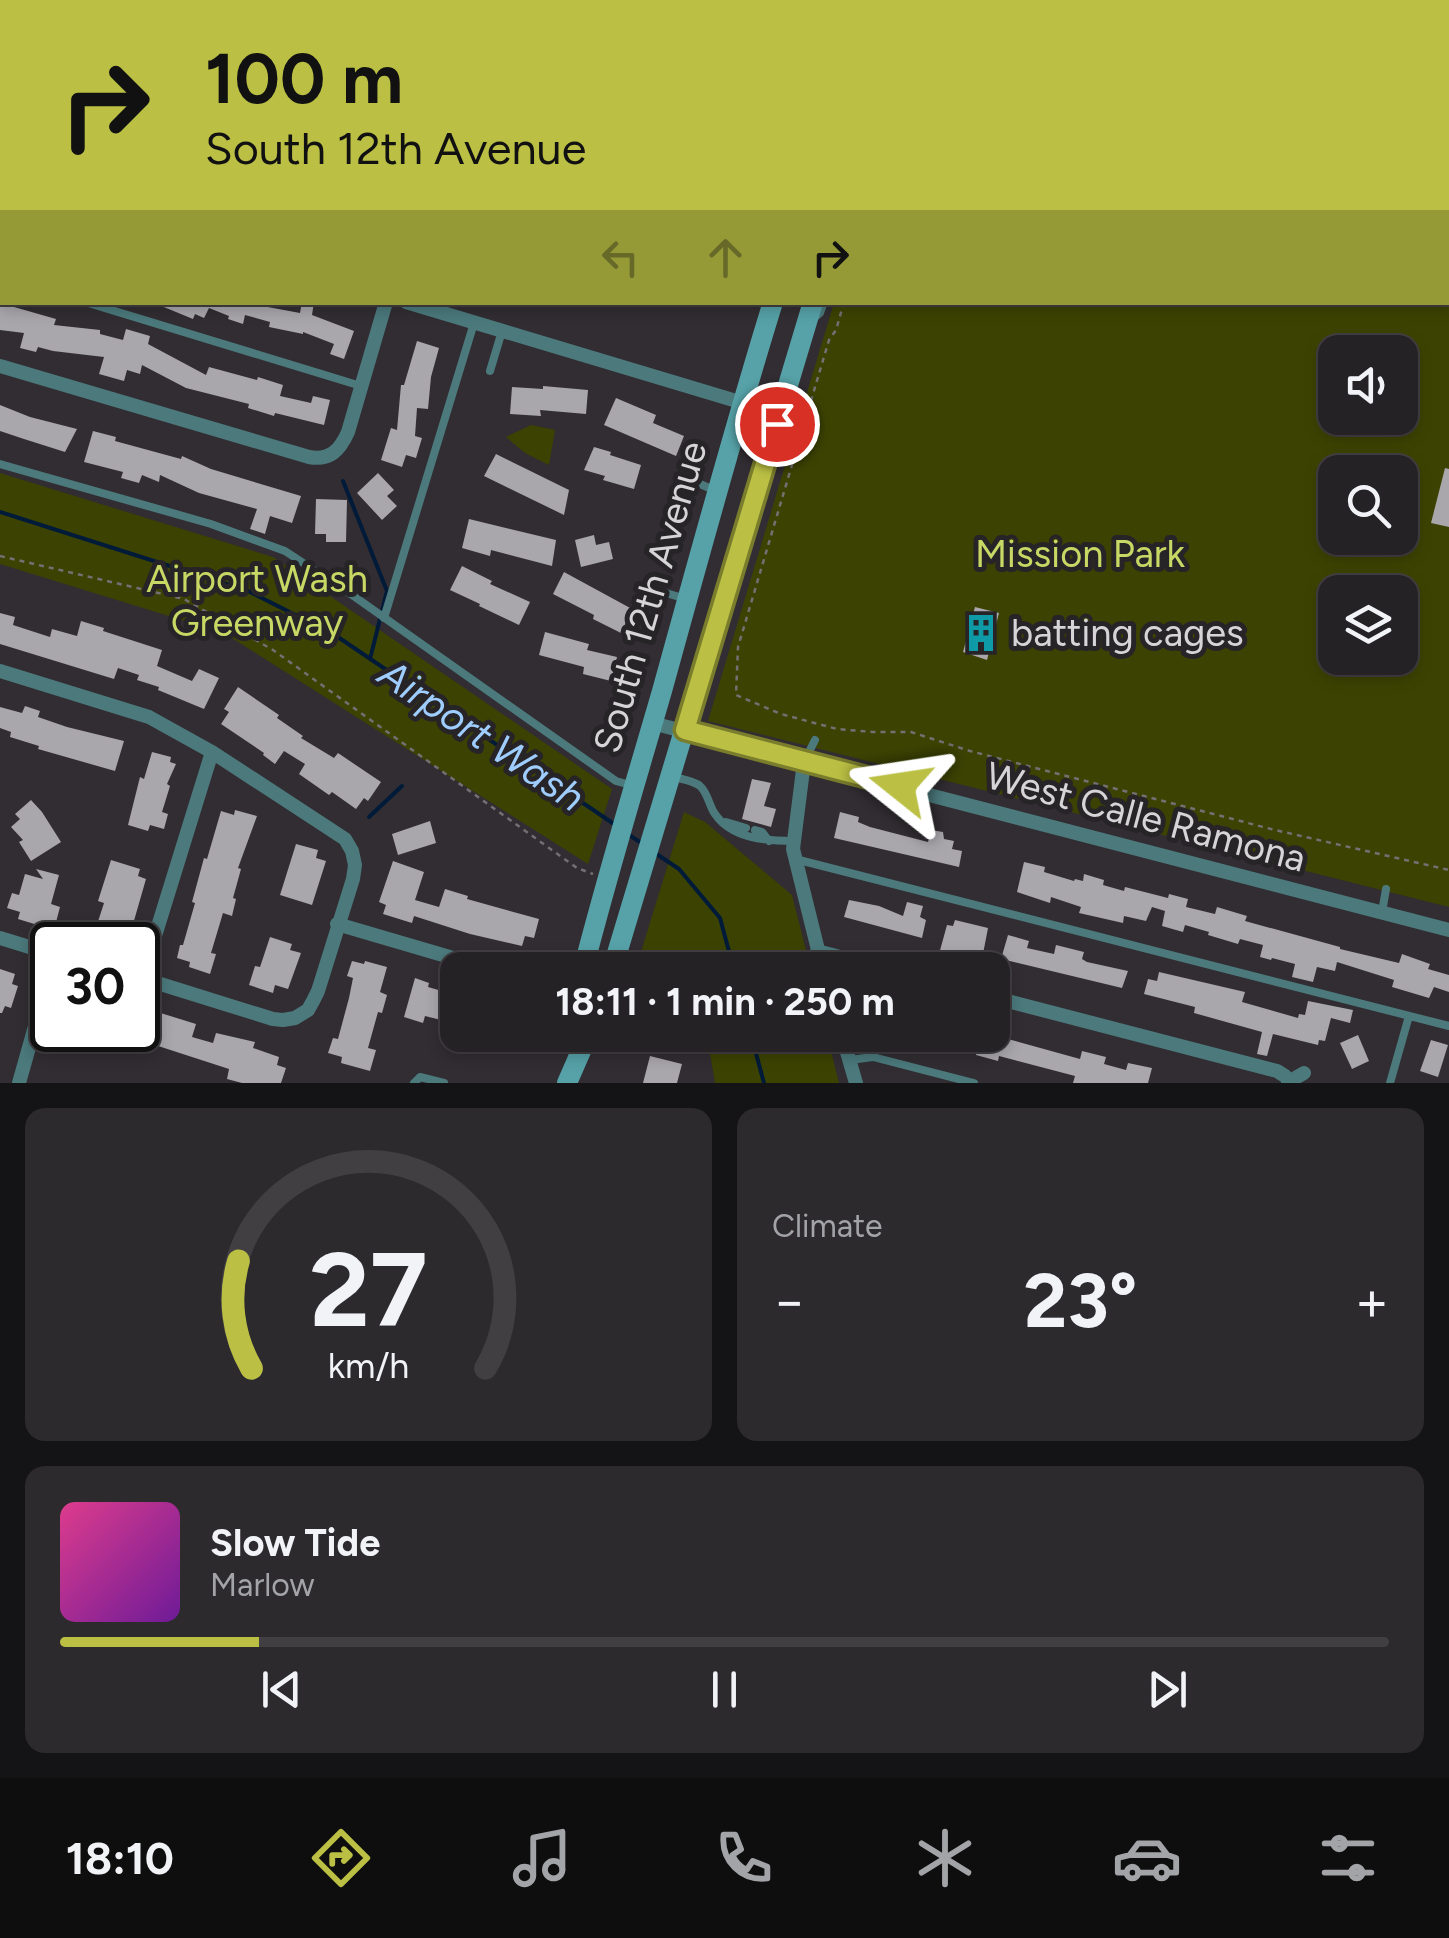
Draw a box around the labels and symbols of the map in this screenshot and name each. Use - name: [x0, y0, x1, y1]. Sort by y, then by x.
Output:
- pin: [735, 382, 820, 467]
- street label: South 12th Avenue: [584, 436, 716, 758]
- park label: Mission Park: [975, 531, 1186, 577]
- park label: Airport Wash Greenway: [146, 556, 368, 646]
- place label: batting cages: [1011, 610, 1244, 656]
- building icon: batting cages: [960, 612, 1002, 654]
- water label: Airport Wash: [368, 648, 594, 821]
- position arrow: [848, 734, 952, 838]
- street label: West Calle Ramona: [981, 752, 1311, 882]
- speed limit sign: 30: [30, 922, 160, 1052]

